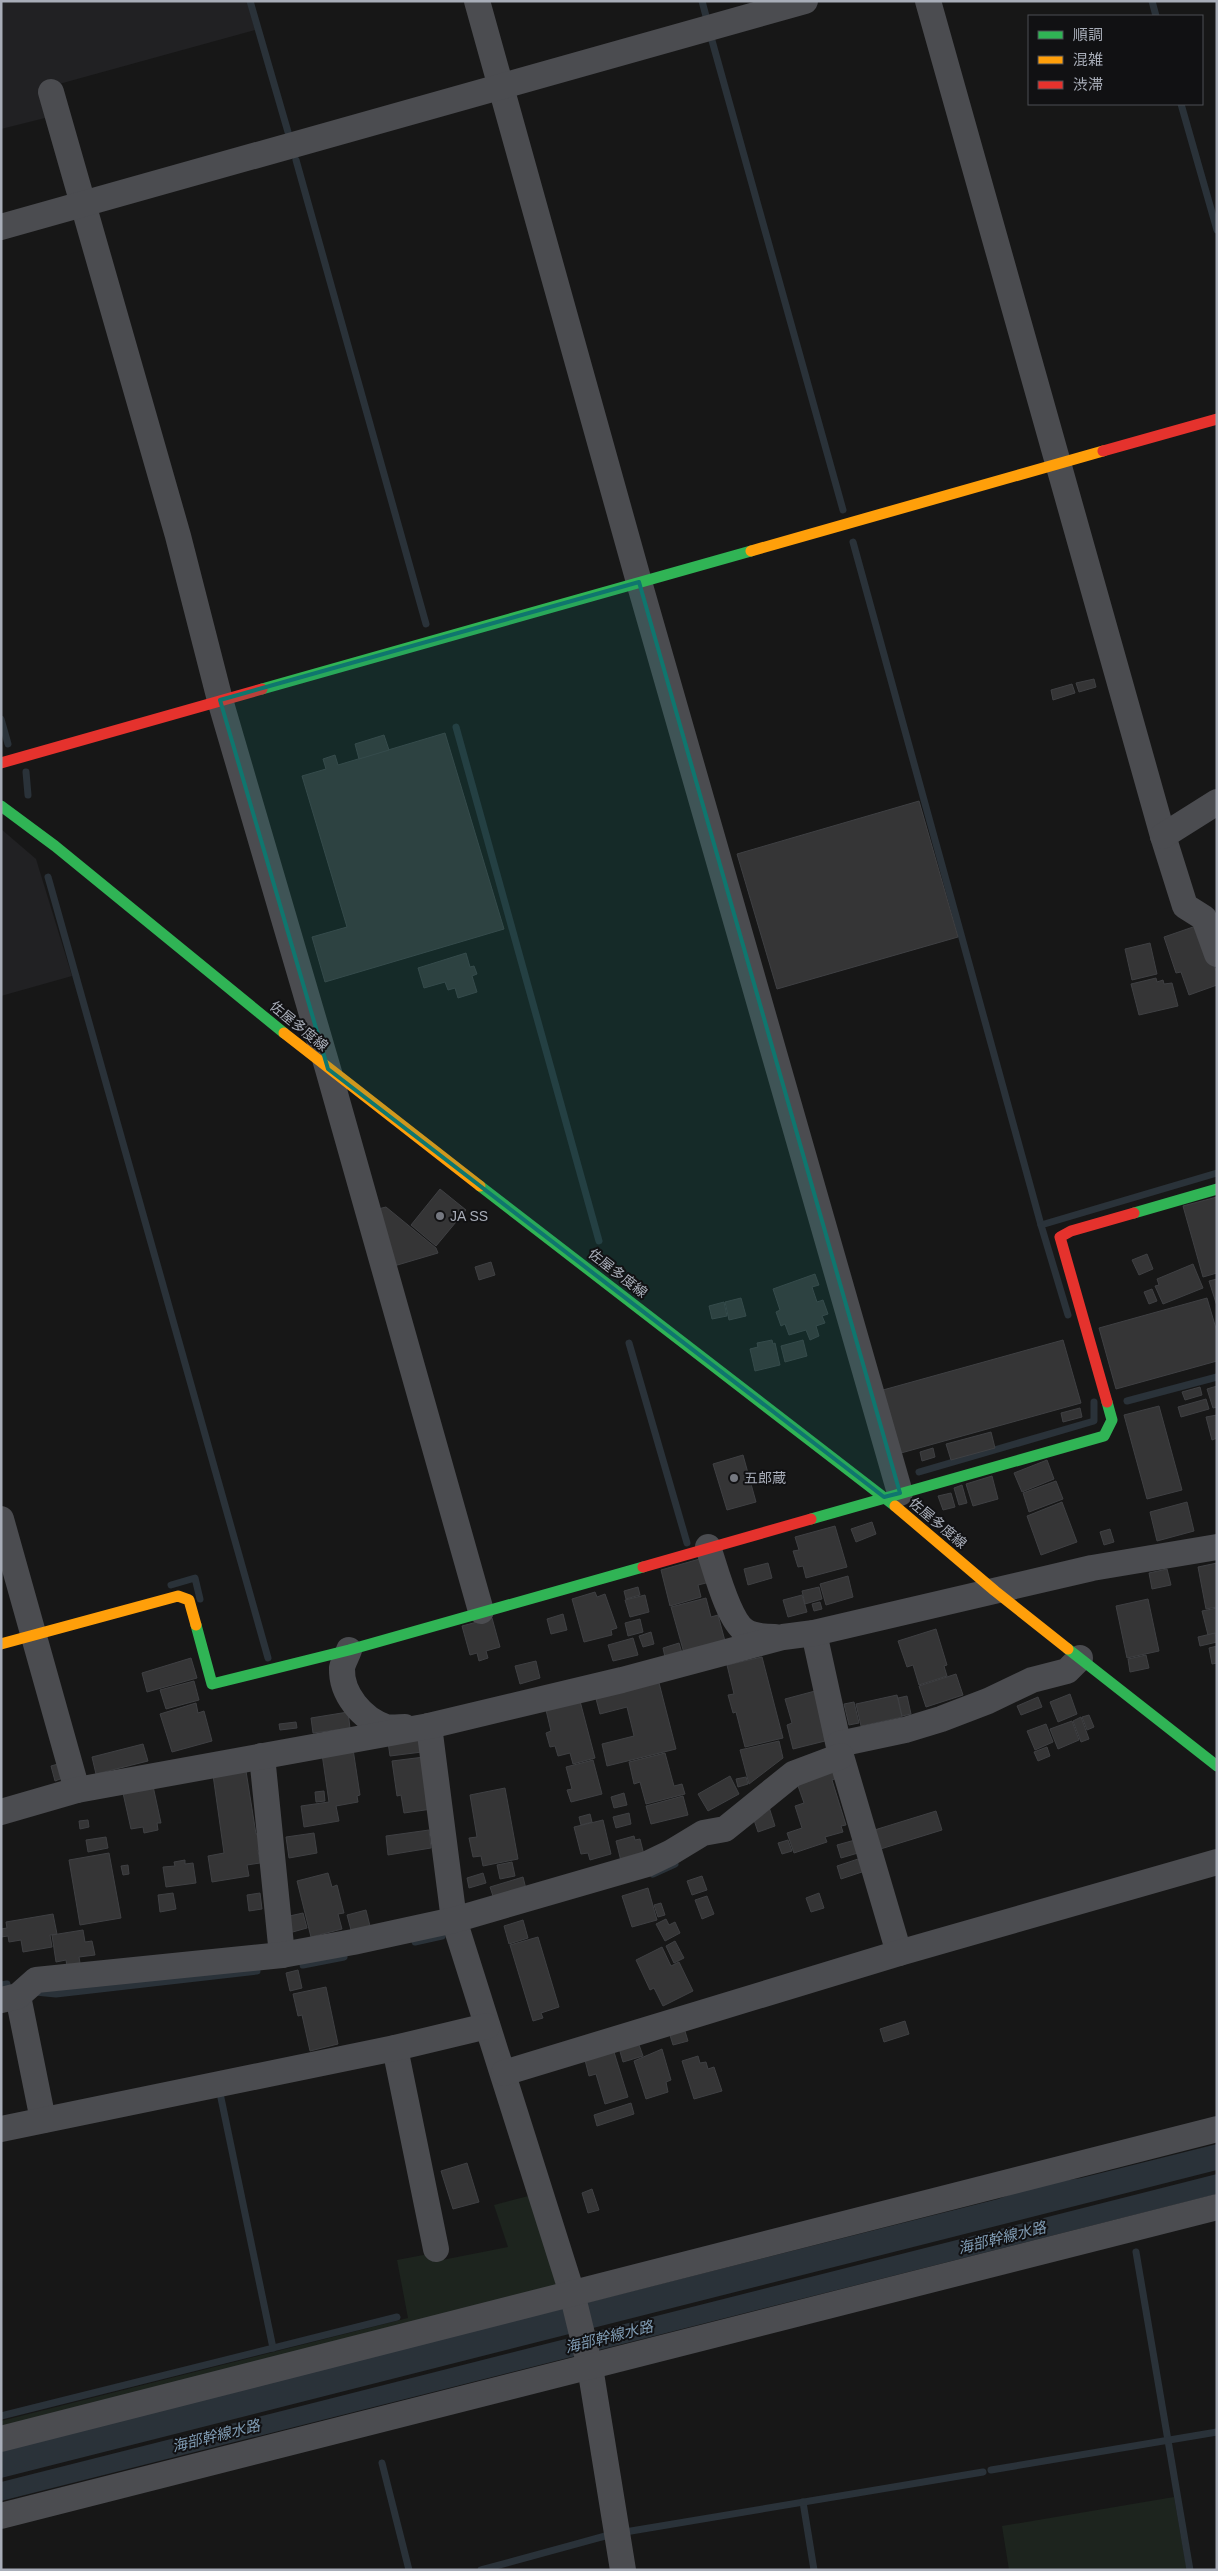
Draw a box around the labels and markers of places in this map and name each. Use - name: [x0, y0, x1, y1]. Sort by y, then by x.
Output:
- place label: JA SS: [450, 1208, 488, 1224]
- marker: JA SS: [434, 1210, 446, 1222]
- place label: 五郎蔵: [744, 1470, 786, 1486]
- marker: 五郎蔵: [728, 1472, 740, 1484]

